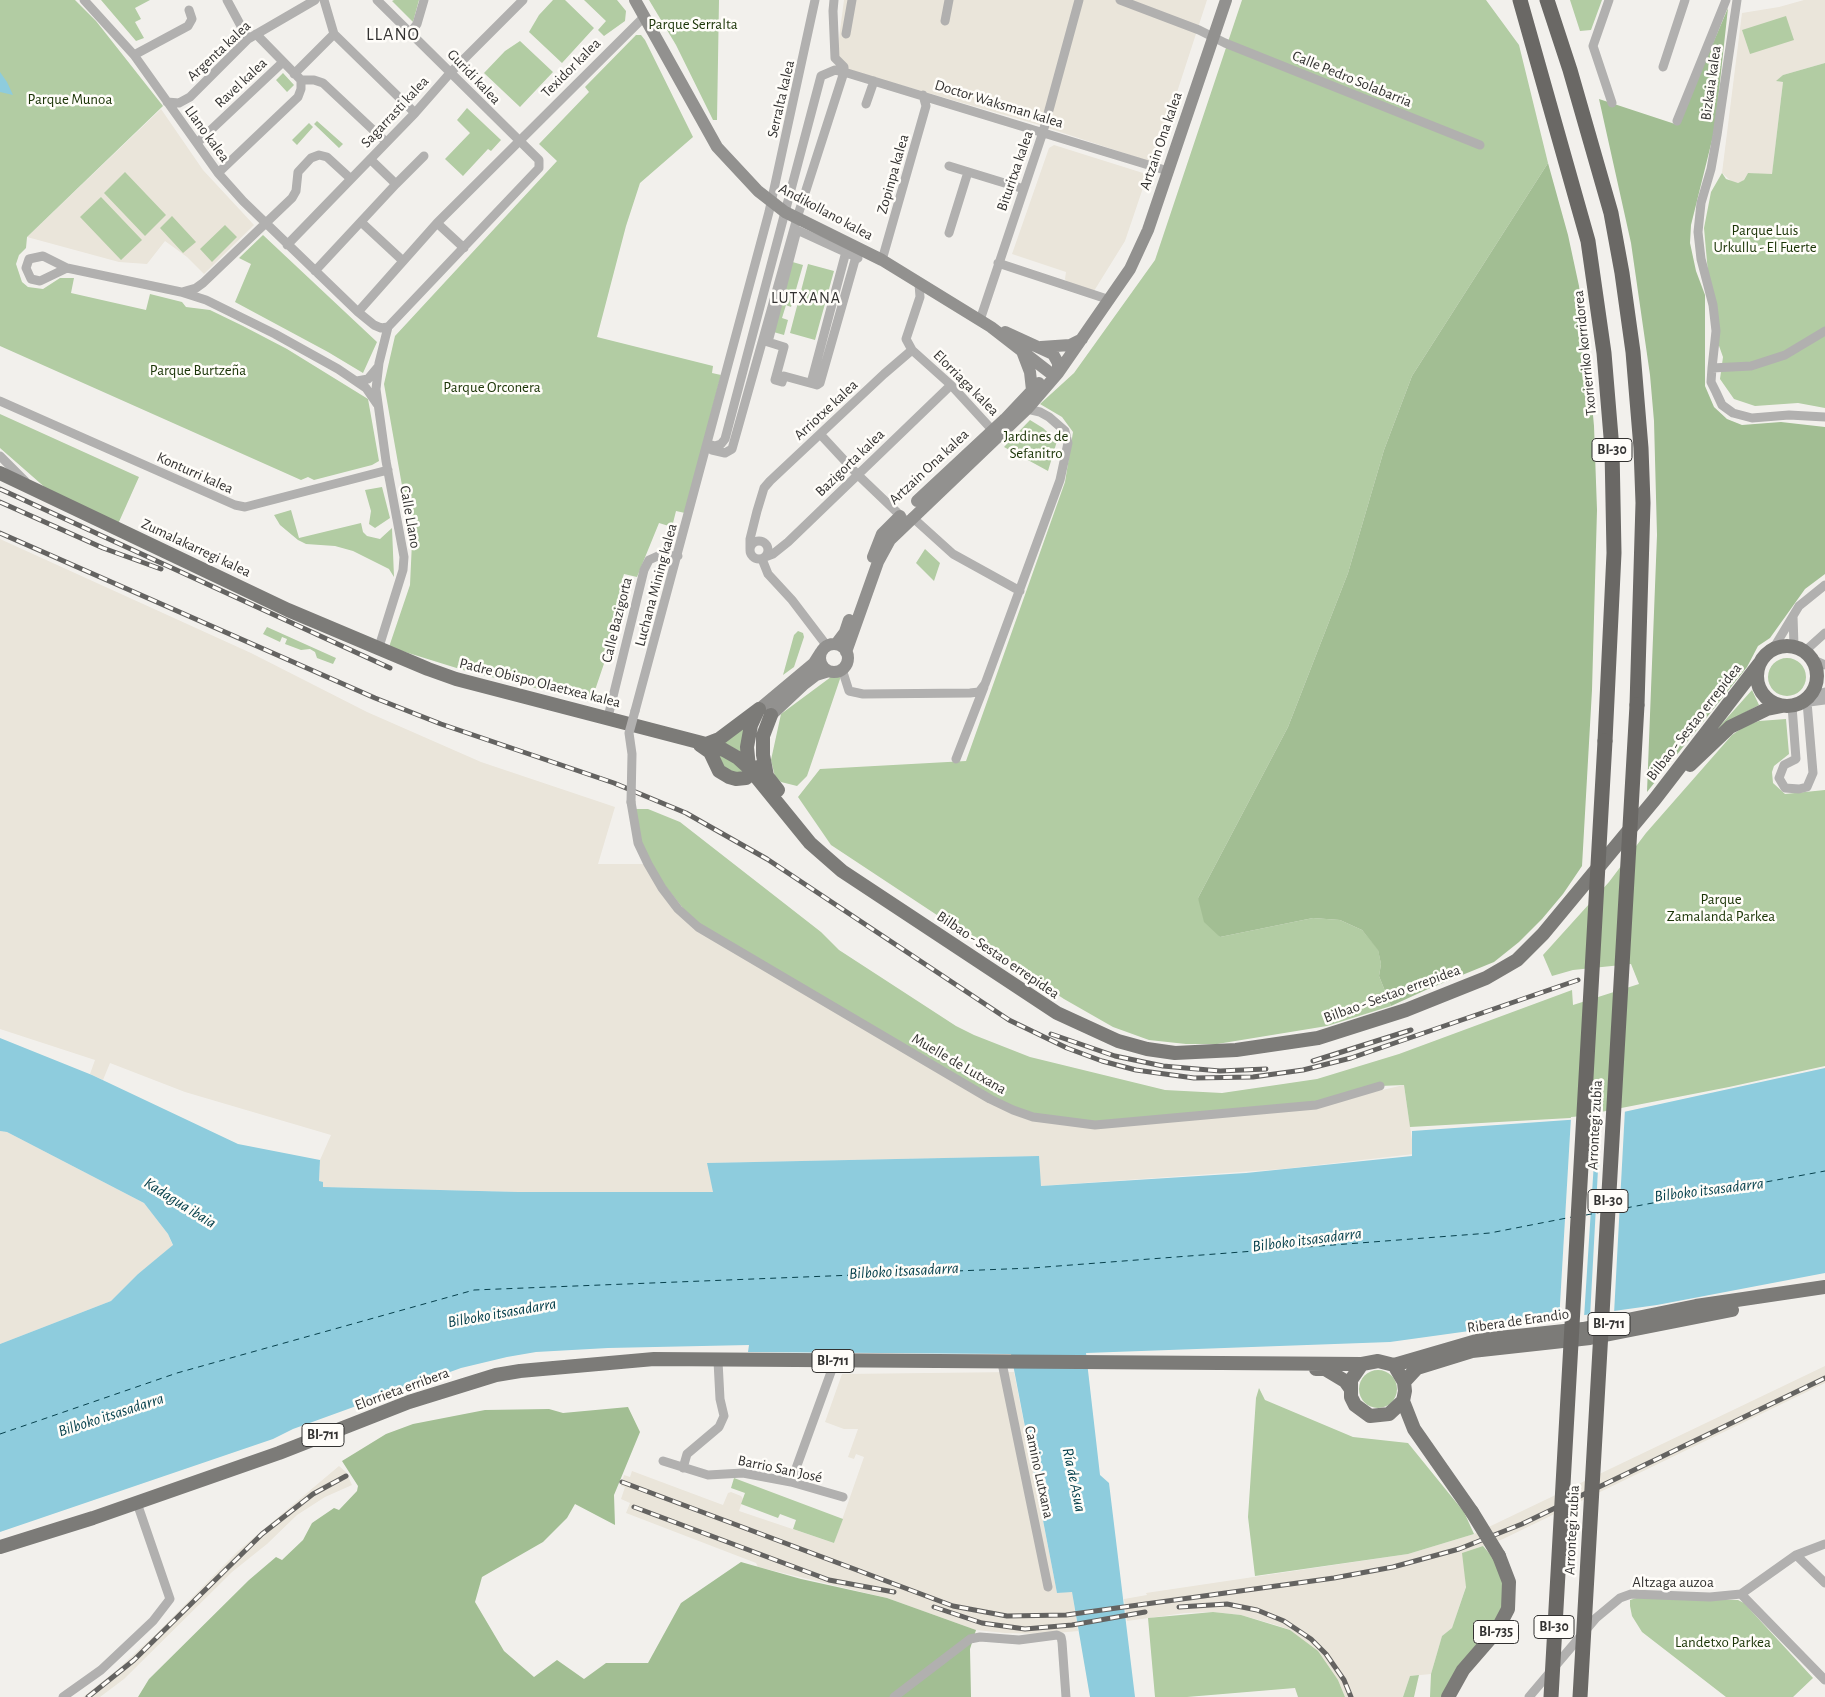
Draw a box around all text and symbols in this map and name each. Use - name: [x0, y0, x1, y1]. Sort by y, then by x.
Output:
- park label: Parque Serralta: [648, 15, 738, 33]
- street label: Argenta kalea: [183, 17, 255, 85]
- district label: LLANO: [365, 24, 421, 46]
- street label: Texidor kalea: [537, 34, 605, 102]
- street label: Bizkaia kalea: [1697, 44, 1725, 122]
- street label: Guridi kalea: [443, 46, 505, 108]
- street label: Calle Pedro Solabarria: [1289, 47, 1415, 111]
- street label: Ravel kalea: [211, 54, 271, 112]
- street label: Serralta kalea: [763, 58, 799, 140]
- street label: Sagarrasti kalea: [357, 72, 433, 152]
- street label: Doctor Waksman kalea: [932, 76, 1066, 132]
- street label: Artzain Ona kalea: [1136, 89, 1186, 193]
- park label: Parque Munoa: [28, 90, 112, 108]
- street label: Llano kalea: [181, 102, 233, 166]
- street label: Bituritxa kalea: [993, 128, 1037, 214]
- street label: Zopinpa kalea: [873, 132, 913, 216]
- street label: Andikollano kalea: [776, 180, 876, 244]
- park label: Parque Luis Urkullu - El Fuerte: [1713, 221, 1817, 256]
- district label: LUTXANA: [770, 288, 842, 308]
- street label: Txorierriko korridorea: [1569, 289, 1601, 417]
- street label: Elorriaga kalea: [929, 346, 1003, 420]
- park label: Parque Burtzeña: [150, 361, 246, 379]
- street label: Arriotxe kalea: [790, 376, 862, 444]
- park label: Parque Orconera: [443, 378, 541, 396]
- street label: Bazigorta kalea: [812, 425, 888, 501]
- street label: Artzain Ona kalea: [885, 425, 973, 509]
- park label: Jardines de Sefanitro: [1004, 427, 1068, 462]
- road number: BI-30: [1592, 438, 1632, 462]
- street label: Konturri kalea: [154, 448, 236, 498]
- street label: Calle Llano: [396, 484, 424, 550]
- street label: Zumalakarregi kalea: [138, 515, 254, 581]
- street label: Luchana Mining kalea: [631, 521, 681, 649]
- street label: Calle Bazigorta: [598, 575, 636, 665]
- street label: Padre Obispo Olaetxea kalea: [457, 654, 623, 712]
- street label: Bilbao - Sestao errepidea: [1643, 660, 1745, 784]
- park label: Parque Zamalanda Parkea: [1667, 890, 1775, 925]
- street label: Bilbao - Sestao errepidea: [933, 907, 1063, 1003]
- street label: Bilbao - Sestao errepidea: [1321, 961, 1463, 1027]
- street label: Muelle de Lutxana: [908, 1030, 1010, 1098]
- street label: Arrontegi zubia: [1584, 1080, 1606, 1170]
- water label: Kadagua ibaia: [141, 1173, 219, 1233]
- water label: Bilboko itsasadarra: [1653, 1174, 1765, 1206]
- road number: BI-30: [1588, 1190, 1628, 1212]
- water label: Bilboko itsasadarra: [1251, 1224, 1363, 1256]
- water label: Bilboko itsasadarra: [849, 1259, 959, 1283]
- water label: Bilboko itsasadarra: [446, 1294, 558, 1332]
- street label: Ribera de Erandio: [1466, 1305, 1570, 1337]
- road number: BI-711: [1588, 1312, 1630, 1336]
- road number: BI-711: [812, 1350, 854, 1372]
- street label: Elorrieta erribera: [352, 1364, 452, 1414]
- water label: Bilboko itsasadarra: [56, 1389, 166, 1441]
- road number: BI-711: [302, 1424, 344, 1446]
- street label: Camino Lutxana: [1020, 1424, 1058, 1520]
- water label: Ría de Asua: [1058, 1446, 1090, 1514]
- street label: Barrio San José: [736, 1451, 824, 1487]
- street label: Arrontegi zubia: [1561, 1485, 1583, 1575]
- street label: Altzaga auzoa: [1632, 1573, 1714, 1591]
- road number: BI-30: [1534, 1615, 1574, 1638]
- road number: BI-735: [1474, 1620, 1518, 1644]
- park label: Landetxo Parkea: [1675, 1633, 1771, 1651]

